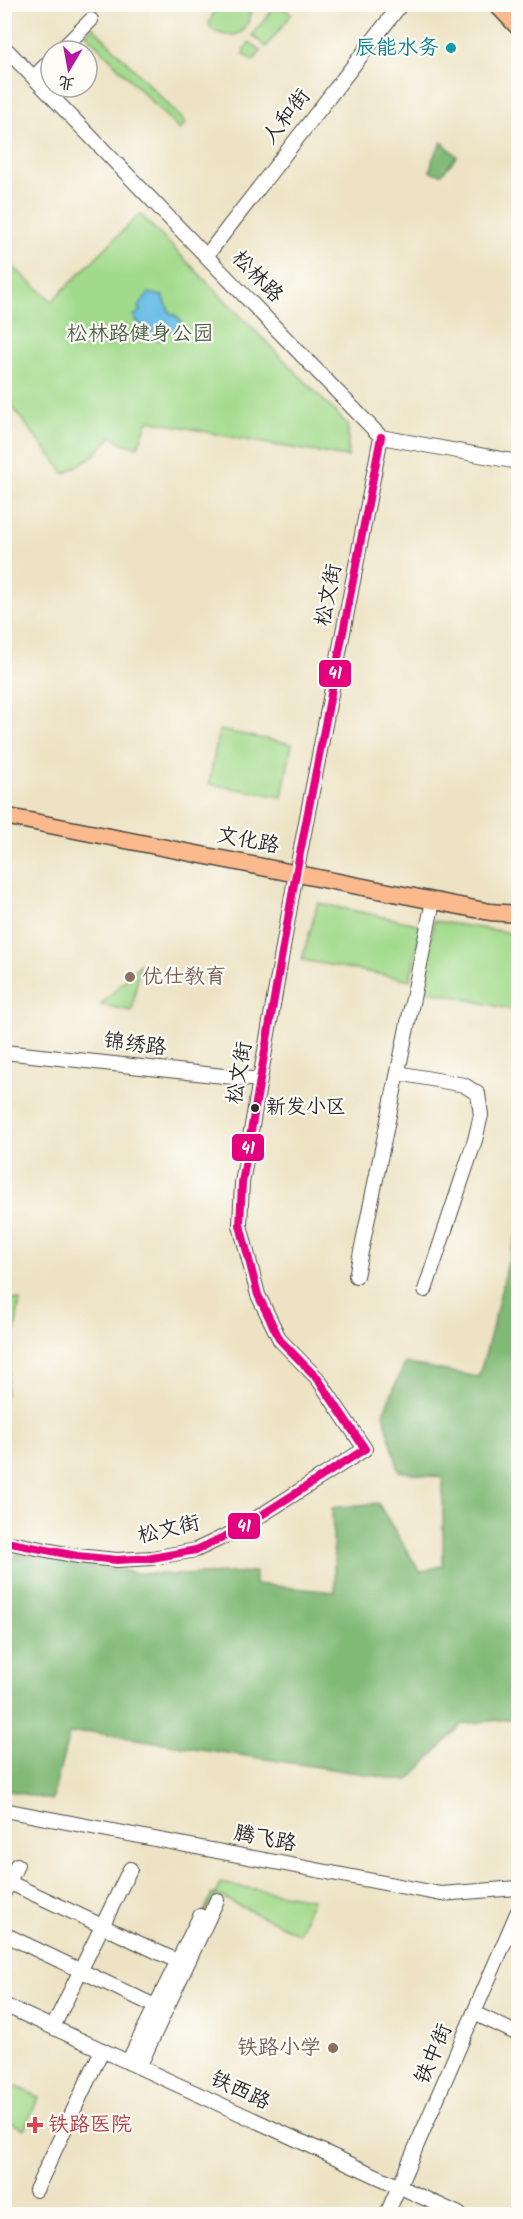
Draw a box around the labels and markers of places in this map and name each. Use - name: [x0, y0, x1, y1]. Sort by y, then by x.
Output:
- place label: 辰能水务: [355, 32, 439, 65]
- marker: 辰能水务: [444, 41, 458, 55]
- place label: 优仕教育: [142, 961, 226, 994]
- marker: 优仕教育: [123, 970, 137, 984]
- place label: 新发小区: [266, 1092, 346, 1124]
- marker: 新发小区: [249, 1102, 261, 1114]
- place label: 铁路小学: [237, 2032, 321, 2065]
- marker: 铁路小学: [326, 2041, 340, 2055]
- place label: 铁路医院: [48, 2109, 132, 2142]
- marker: 铁路医院: [26, 2116, 44, 2134]

